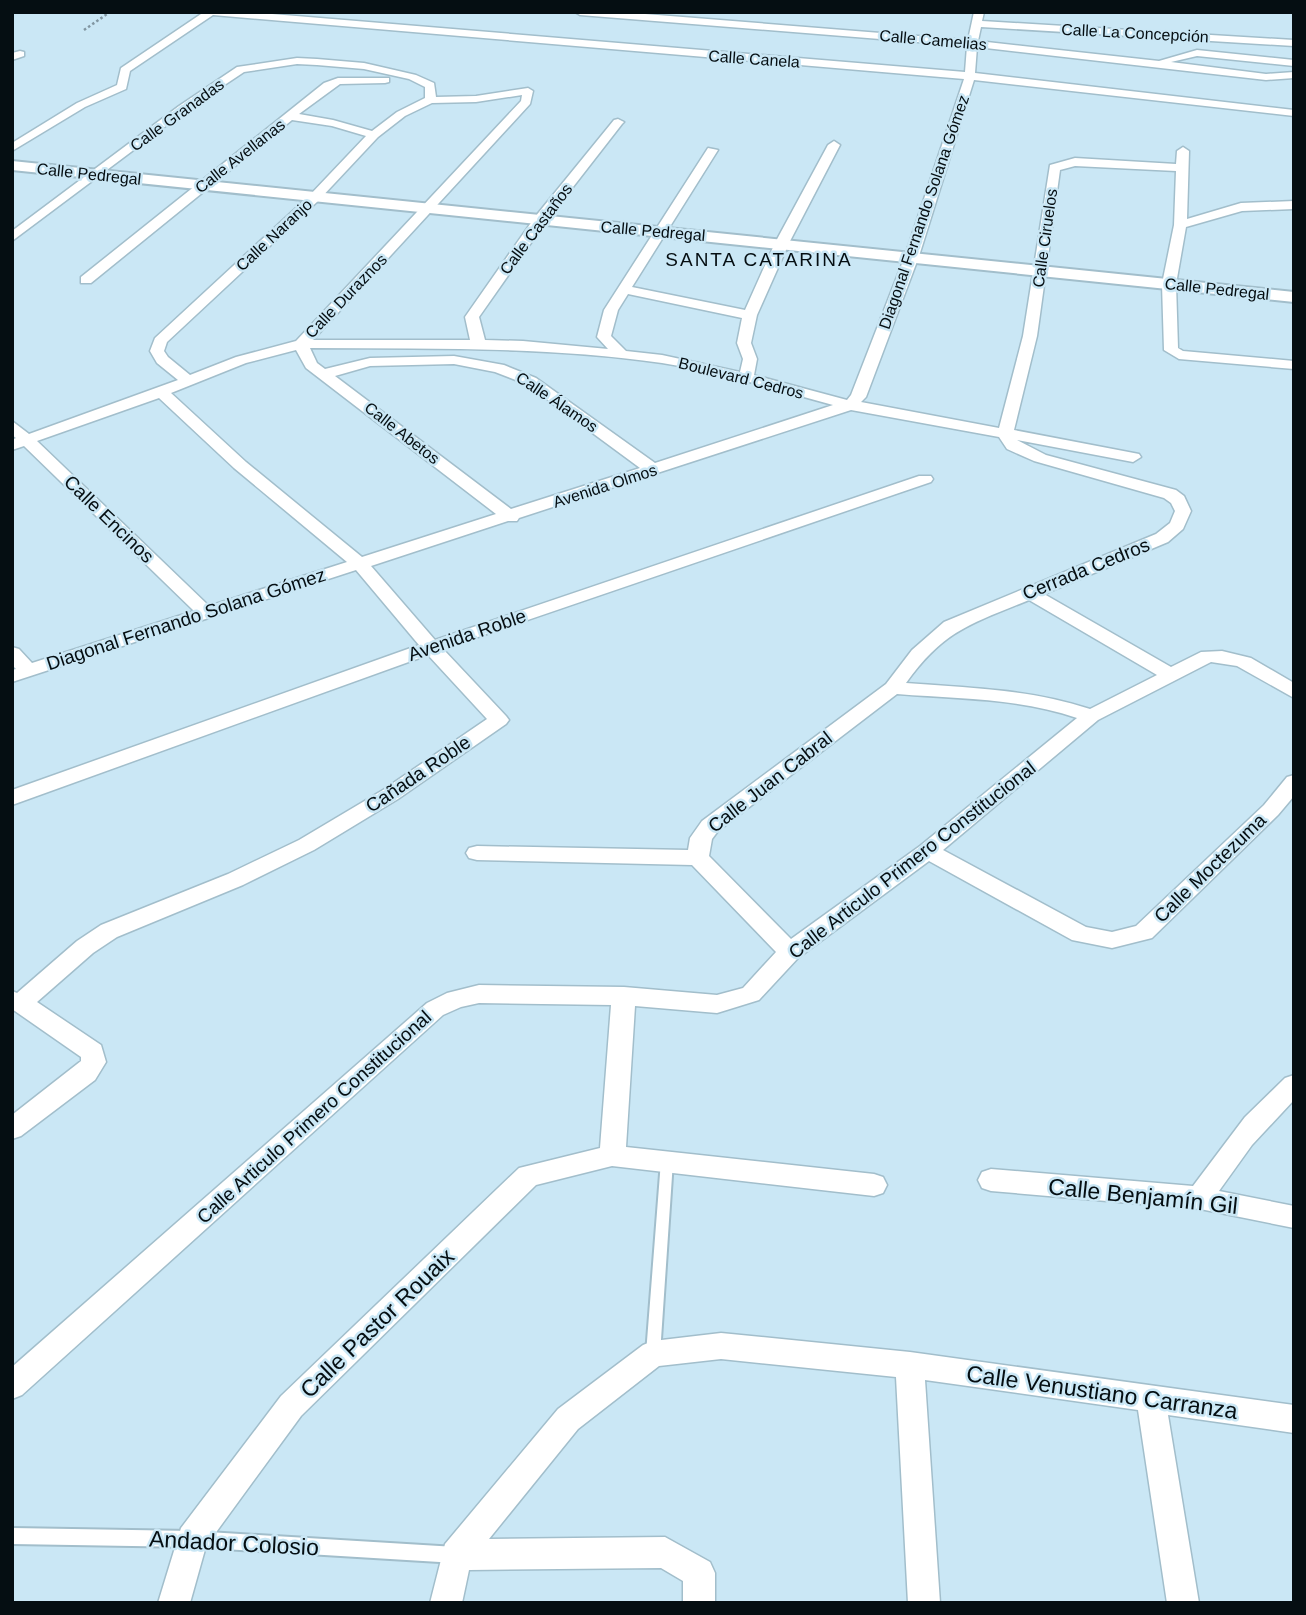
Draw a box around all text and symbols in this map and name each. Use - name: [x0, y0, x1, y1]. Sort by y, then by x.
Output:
- street label: Calle La Concepción: [1061, 21, 1209, 45]
- street label: Calle Camelias: [879, 27, 987, 53]
- street label: Calle Canela: [708, 47, 800, 71]
- street label: Calle Granadas: [127, 75, 227, 155]
- street label: Diagonal Fernando Solana Gómez: [876, 93, 972, 331]
- street label: Calle Avellanas: [192, 116, 288, 196]
- street label: Calle Pedregal: [36, 160, 142, 188]
- street label: Calle Castaños: [497, 181, 575, 277]
- street label: Calle Ciruelos: [1030, 188, 1060, 288]
- street label: Calle Naranjo: [233, 196, 315, 274]
- street label: Calle Pedregal: [600, 218, 706, 244]
- district label: SANTA CATARINA: [665, 249, 853, 270]
- street label: Calle Duraznos: [302, 251, 390, 341]
- street label: Calle Pedregal: [1164, 275, 1270, 303]
- street label: Boulevard Cedros: [677, 354, 805, 402]
- street label: Calle Álamos: [513, 368, 601, 435]
- street label: Calle Abetos: [361, 399, 443, 467]
- street label: Avenida Olmos: [551, 461, 659, 511]
- street label: Calle Encinos: [60, 471, 158, 567]
- street label: Cerrada Cedros: [1019, 534, 1153, 604]
- street label: Diagonal Fernando Solana Gómez: [44, 564, 328, 674]
- street label: Avenida Roble: [405, 605, 529, 665]
- street label: Calle Juan Cabral: [704, 727, 836, 837]
- street label: Cañada Roble: [362, 731, 474, 817]
- street label: Calle Articulo Primero Constitucional: [784, 757, 1040, 963]
- street label: Calle Moctezuma: [1150, 809, 1270, 927]
- street label: Calle Articulo Primero Constitucional: [193, 1006, 435, 1228]
- street label: Calle Benjamín Gil: [1047, 1173, 1239, 1219]
- street label: Calle Pastor Rouaix: [295, 1243, 459, 1403]
- street label: Calle Venustiano Carranza: [965, 1360, 1239, 1424]
- street label: Andador Colosio: [148, 1526, 320, 1560]

